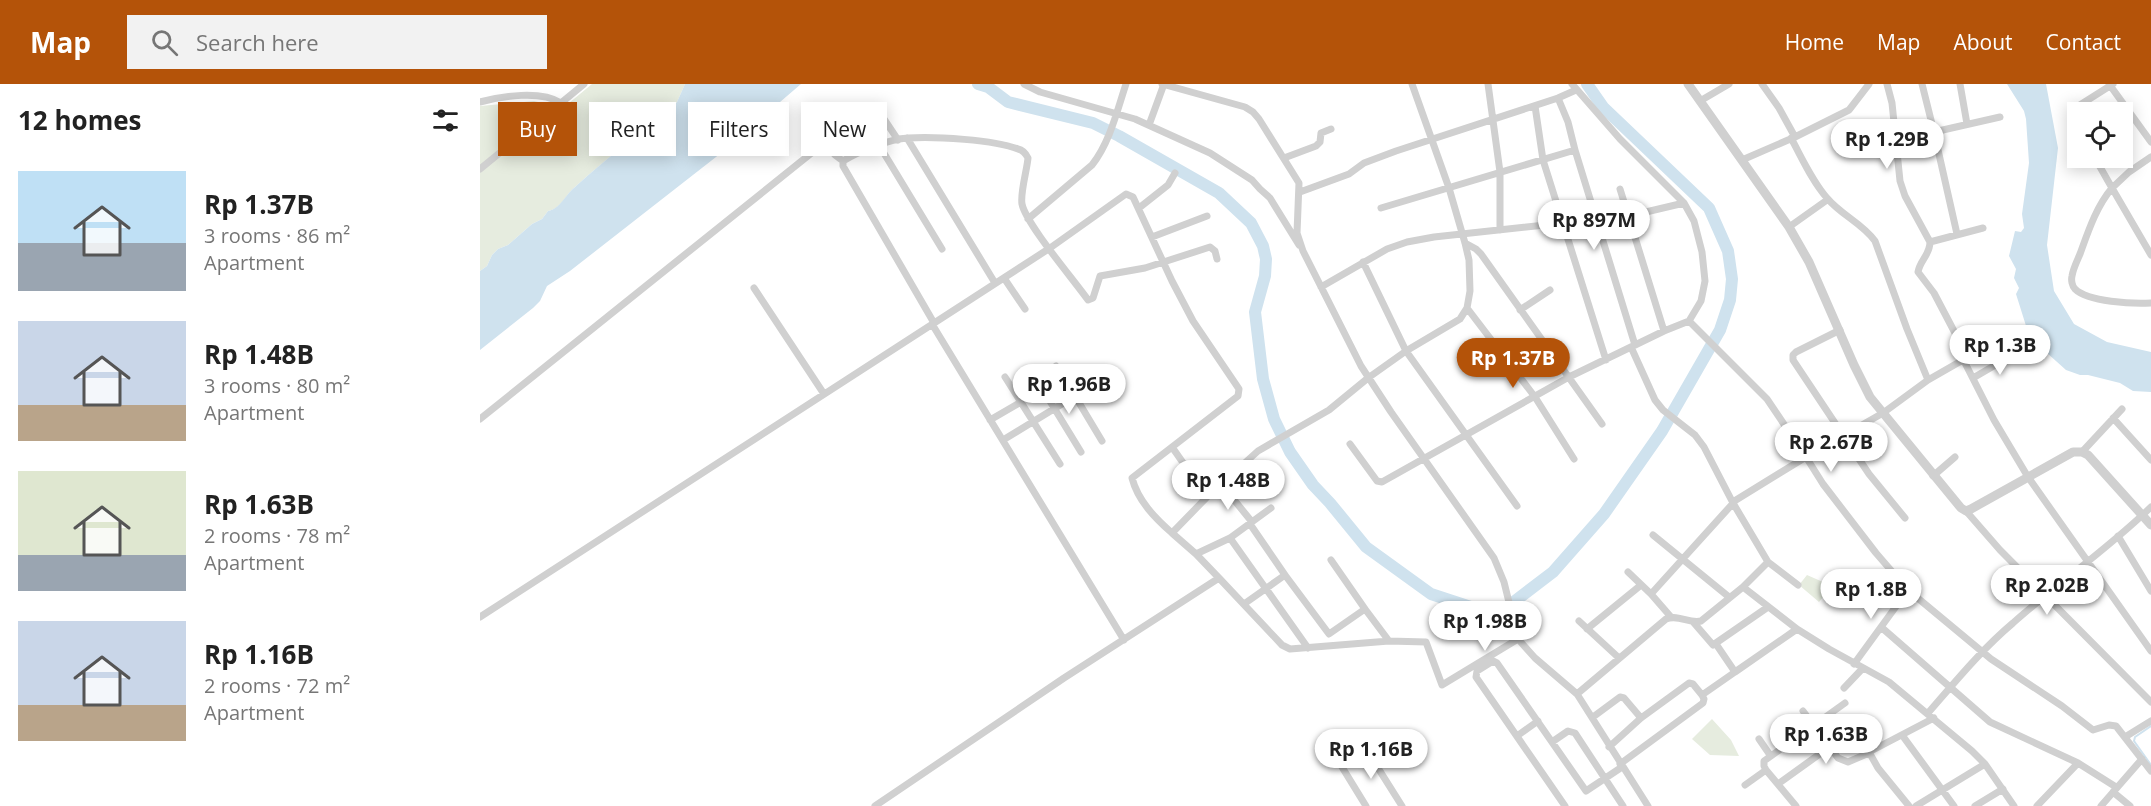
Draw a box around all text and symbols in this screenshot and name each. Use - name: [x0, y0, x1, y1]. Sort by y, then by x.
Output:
- search box: [127, 15, 547, 69]
- text: Map: [30, 23, 91, 61]
- icon: search: [148, 26, 181, 59]
- text: Search here: [196, 27, 319, 57]
- text: Home: [1785, 28, 1844, 56]
- text: Map: [1877, 28, 1920, 56]
- text: About: [1953, 28, 2013, 56]
- text: Contact: [2046, 28, 2121, 56]
- text: 12 homes: [18, 102, 142, 138]
- chip: Buy: [498, 102, 577, 156]
- chip: Rent: [589, 102, 676, 156]
- chip: Filters: [688, 102, 789, 156]
- chip: New: [801, 102, 887, 156]
- map controls: [2067, 102, 2133, 168]
- button: locate: [2067, 102, 2133, 168]
- icon: filters: [429, 104, 462, 137]
- pin: Rp 1.29B: [1825, 119, 1949, 170]
- text: Rp 1.29B: [1845, 125, 1929, 152]
- text: Rp 1.37B: [204, 186, 314, 222]
- icon: home: [66, 195, 138, 267]
- pin: Rp 897M: [1539, 200, 1649, 251]
- text: Rp 897M: [1552, 206, 1636, 233]
- text: 3 rooms · 86 m²: [204, 222, 350, 249]
- text: Apartment: [204, 249, 304, 276]
- pin: Rp 1.3B: [1945, 325, 2055, 376]
- text: Rp 1.3B: [1963, 331, 2037, 358]
- text: Rp 1.48B: [204, 336, 314, 372]
- pin: Rp 1.37B: [1451, 338, 1575, 389]
- text: Rp 1.37B: [1471, 344, 1555, 371]
- icon: home: [66, 345, 138, 417]
- pin: Rp 1.96B: [1007, 364, 1131, 415]
- text: Rp 1.96B: [1027, 370, 1111, 397]
- text: 3 rooms · 80 m²: [204, 372, 350, 399]
- text: Apartment: [204, 399, 304, 426]
- pin: Rp 2.67B: [1769, 422, 1893, 473]
- text: Rp 2.67B: [1789, 428, 1873, 455]
- pin: Rp 1.48B: [1166, 460, 1290, 511]
- text: Rp 1.48B: [1186, 466, 1270, 493]
- text: Rp 1.63B: [204, 486, 314, 522]
- icon: home: [66, 495, 138, 567]
- text: 2 rooms · 78 m²: [204, 522, 350, 549]
- text: Apartment: [204, 549, 304, 576]
- pin: Rp 2.02B: [1985, 565, 2109, 616]
- pin: Rp 1.8B: [1816, 569, 1926, 620]
- text: Rp 2.02B: [2005, 571, 2089, 598]
- text: Rp 1.8B: [1834, 575, 1908, 602]
- pin: Rp 1.98B: [1423, 601, 1547, 652]
- text: Rp 1.98B: [1443, 607, 1527, 634]
- text: Rp 1.16B: [204, 636, 314, 672]
- icon: home: [66, 645, 138, 717]
- text: 2 rooms · 72 m²: [204, 672, 350, 699]
- text: Apartment: [204, 699, 304, 726]
- pin: Rp 1.63B: [1764, 714, 1888, 765]
- text: Rp 1.63B: [1784, 720, 1868, 747]
- pin: Rp 1.16B: [1309, 729, 1433, 780]
- text: Rp 1.16B: [1329, 735, 1413, 762]

